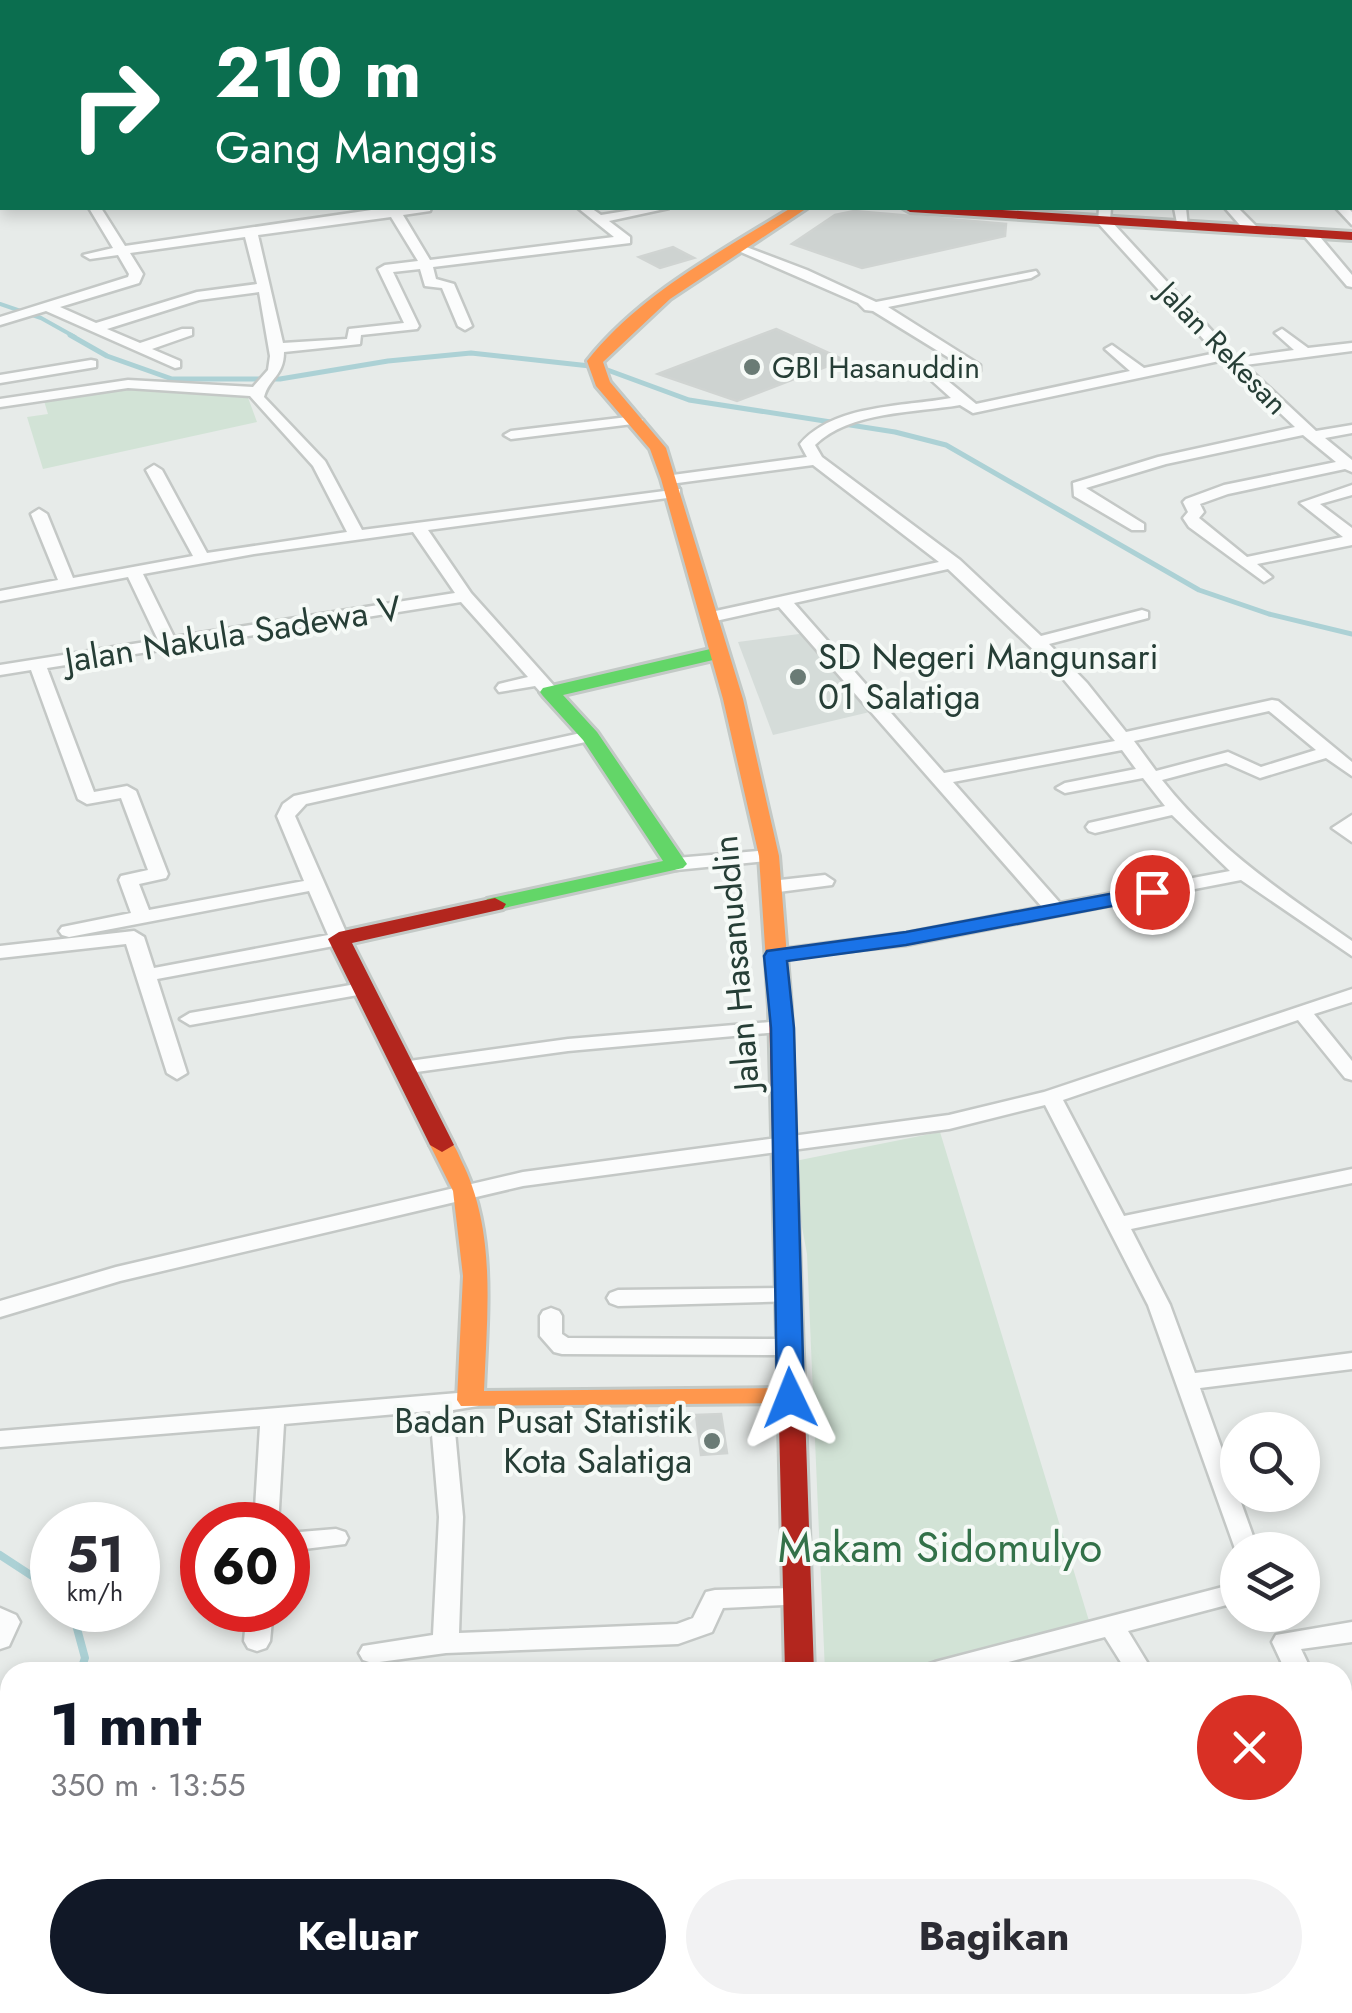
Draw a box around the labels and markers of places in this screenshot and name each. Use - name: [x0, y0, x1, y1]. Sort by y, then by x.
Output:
- place label: GBI Hasanuddin: [772, 346, 980, 389]
- marker: GBI Hasanuddin: [741, 356, 763, 378]
- place label: SD Negeri Mangunsari 01 Salatiga: [818, 632, 1159, 722]
- marker: SD Negeri Mangunsari 01 Salatiga: [787, 666, 809, 688]
- pin: [1110, 850, 1195, 935]
- place label: Badan Pusat Statistik Kota Salatiga: [394, 1396, 693, 1486]
- marker: Badan Pusat Statistik Kota Salatiga: [701, 1430, 723, 1452]

